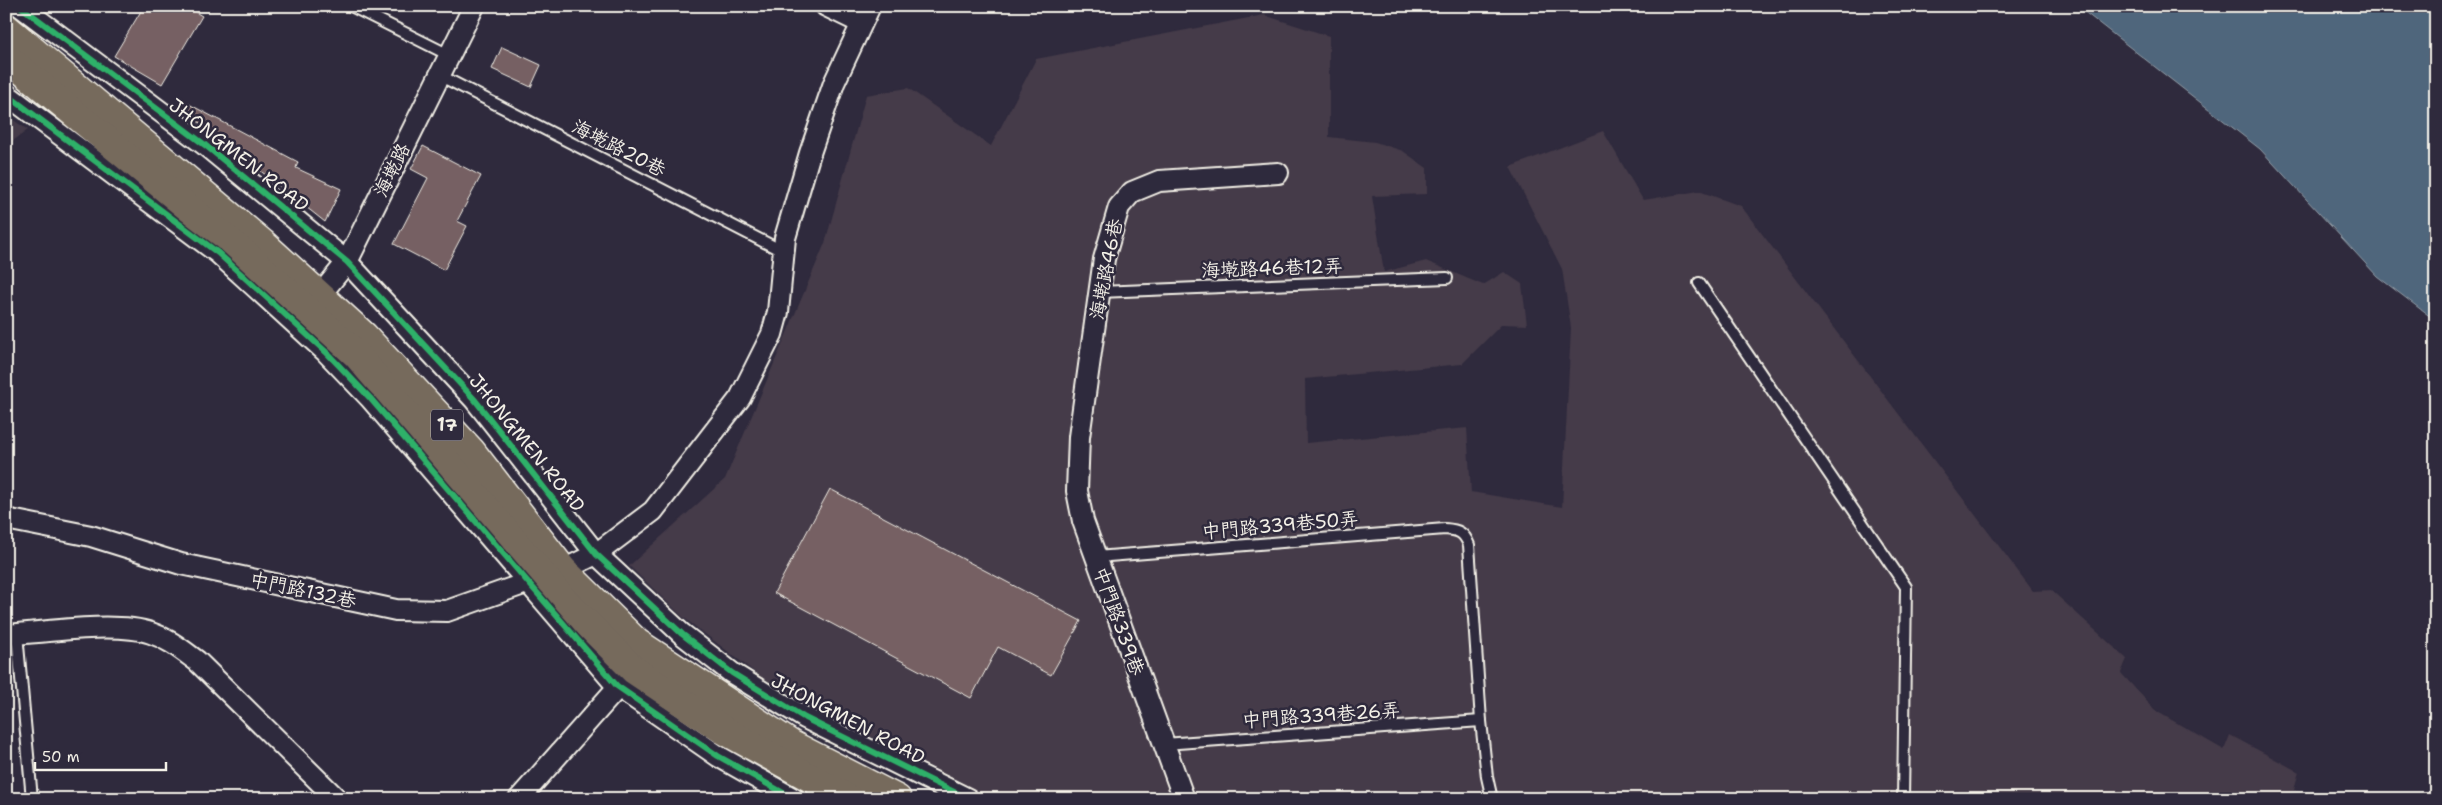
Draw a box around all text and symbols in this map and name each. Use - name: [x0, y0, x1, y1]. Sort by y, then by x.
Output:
- street label: JHONGMEN ROAD: [164, 93, 314, 217]
- street label: 海墘路20巷: [568, 114, 670, 182]
- street label: 海墘路: [368, 139, 416, 201]
- street label: 海墘路46巷: [1084, 216, 1128, 322]
- street label: 海墘路46巷12弄: [1201, 253, 1343, 283]
- street label: JHONGMEN ROAD: [463, 369, 591, 517]
- road number: 17: [431, 410, 463, 440]
- street label: 中門路339巷50弄: [1200, 506, 1360, 544]
- street label: 中門路339巷: [1088, 563, 1150, 679]
- street label: 中門路132巷: [247, 567, 359, 613]
- street label: JHONGMEN ROAD: [767, 668, 929, 770]
- street label: 中門路339巷26弄: [1241, 697, 1401, 733]
- scale bar: [35, 740, 166, 772]
- text: 50 m: [42, 747, 80, 767]

